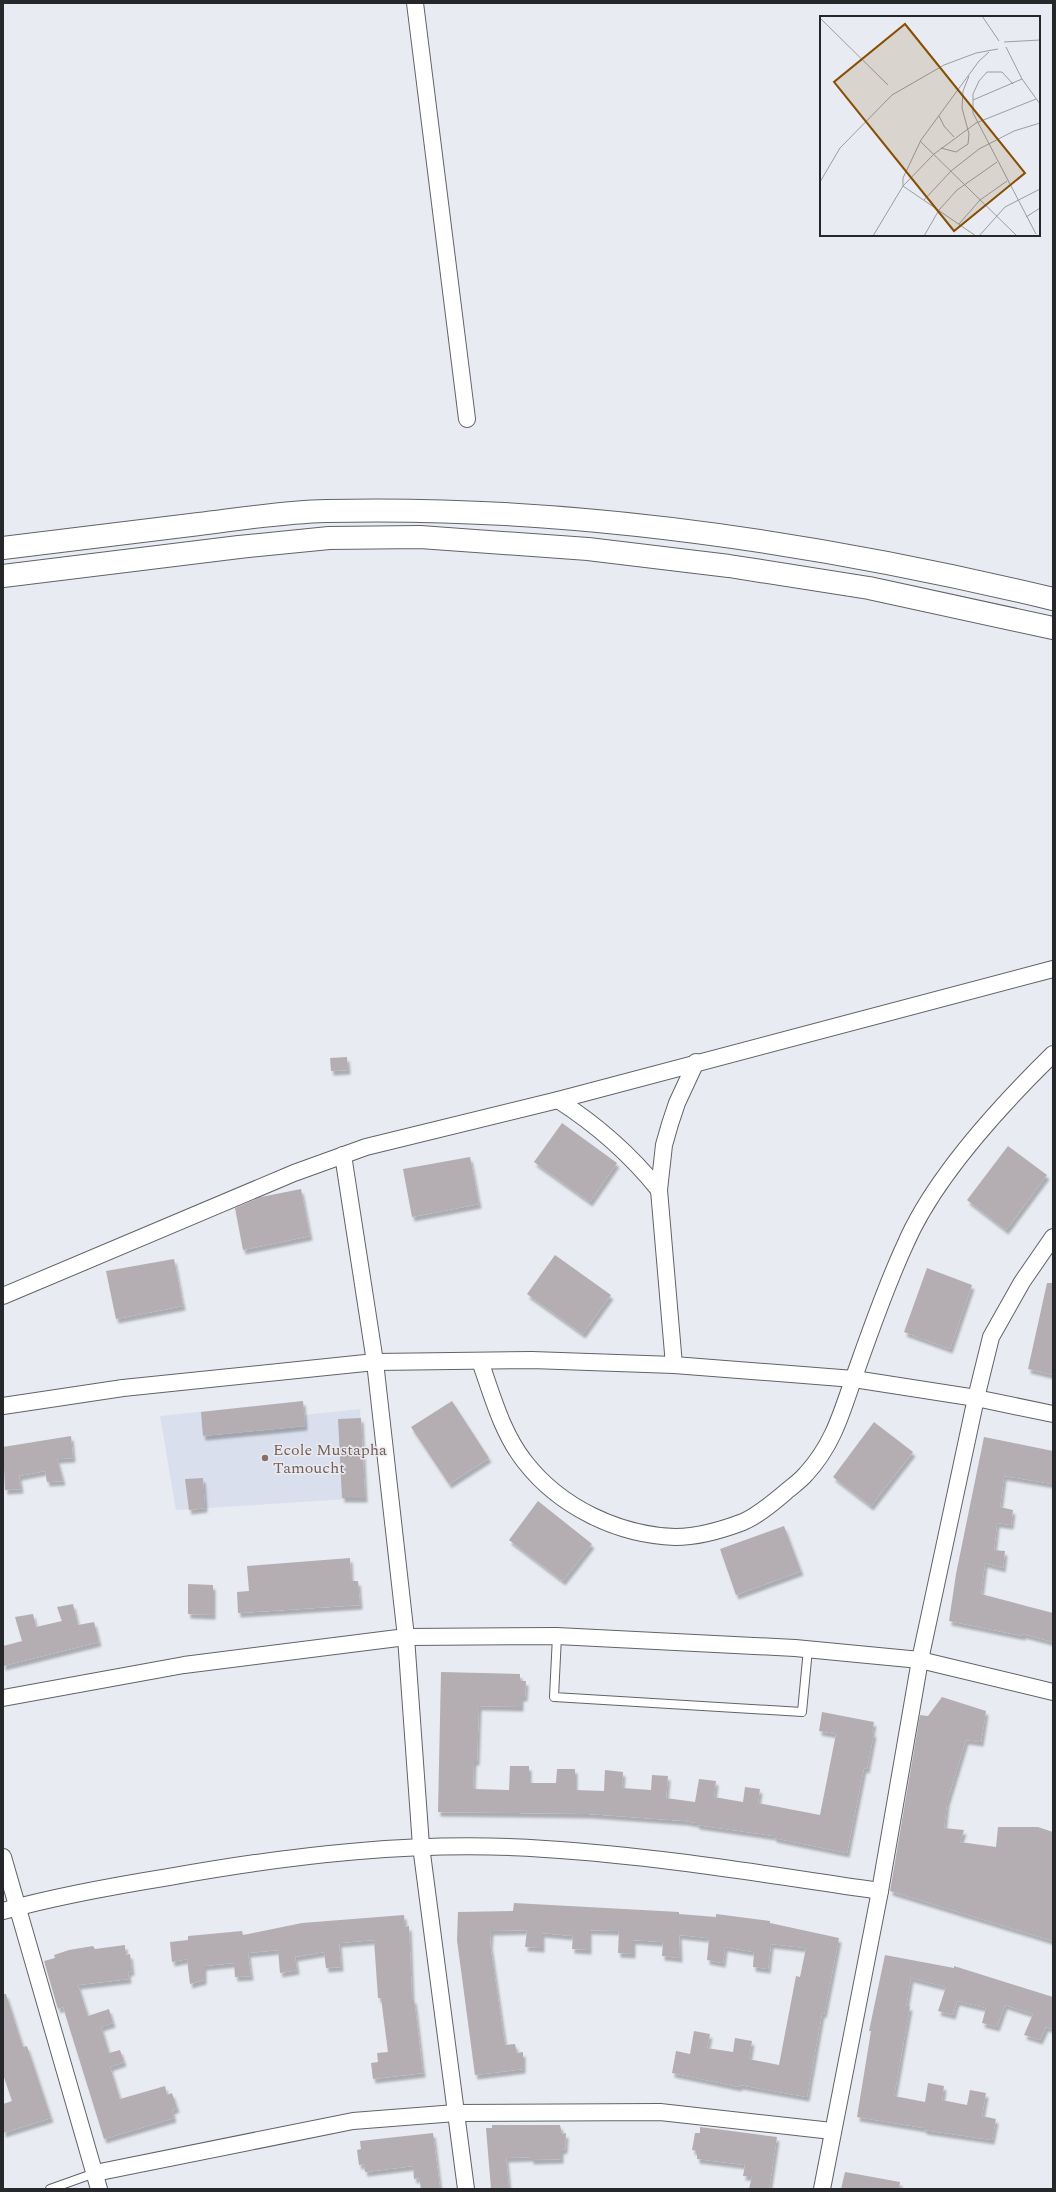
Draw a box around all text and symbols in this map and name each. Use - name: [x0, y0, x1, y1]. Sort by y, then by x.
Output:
- inset map: [820, 16, 1040, 236]
- place label: Ecole Mustapha Tamoucht: [273, 1438, 387, 1480]
- marker: Ecole Mustapha Tamoucht: [260, 1453, 270, 1463]

